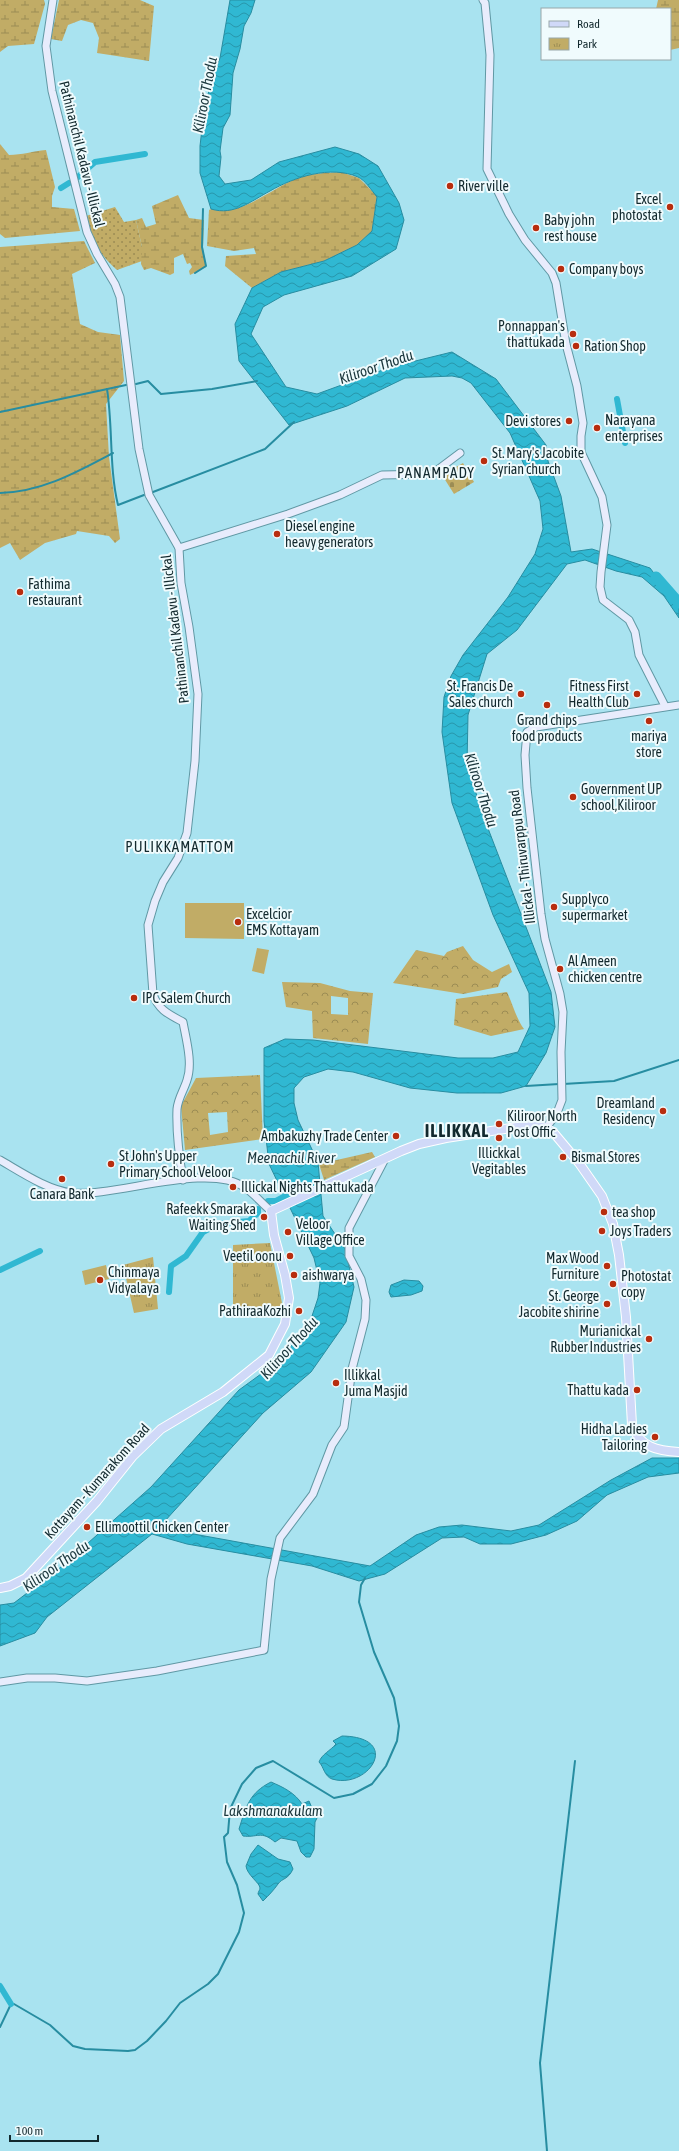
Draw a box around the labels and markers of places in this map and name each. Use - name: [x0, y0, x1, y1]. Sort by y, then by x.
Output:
- place label: River ville: [458, 178, 509, 194]
- marker: River ville: [445, 181, 455, 191]
- place label: Excel photostat: [612, 191, 662, 223]
- marker: Excel photostat: [665, 202, 675, 212]
- place label: Baby john rest house: [544, 212, 597, 244]
- marker: Baby john rest house: [531, 223, 541, 233]
- place label: Company boys: [569, 261, 643, 277]
- marker: Company boys: [556, 264, 566, 274]
- place label: Ponnappan's thattukada: [498, 318, 565, 350]
- marker: Ponnappan's thattukada: [568, 329, 578, 339]
- place label: Ration Shop: [584, 338, 646, 354]
- marker: Ration Shop: [571, 341, 581, 351]
- place label: Narayana enterprises: [605, 412, 663, 444]
- place label: Devi stores: [505, 413, 561, 429]
- marker: Devi stores: [564, 416, 574, 426]
- marker: Narayana enterprises: [592, 423, 602, 433]
- place label: St. Mary's Jacobite Syrian church: [492, 445, 584, 477]
- marker: St. Mary's Jacobite Syrian church: [479, 456, 489, 466]
- place label: Diesel engine heavy generators: [285, 518, 373, 550]
- marker: Diesel engine heavy generators: [272, 529, 282, 539]
- place label: Fathima restaurant: [28, 576, 82, 608]
- marker: Fathima restaurant: [15, 587, 25, 597]
- place label: St. Francis De Sales church: [447, 678, 513, 710]
- place label: Fitness First Health Club: [568, 678, 629, 710]
- marker: St. Francis De Sales church: [516, 689, 526, 699]
- marker: Fitness First Health Club: [632, 689, 642, 699]
- marker: Grand chips food products: [542, 700, 552, 710]
- place label: Grand chips food products: [512, 712, 582, 744]
- marker: mariya store: [644, 716, 654, 726]
- place label: mariya store: [631, 728, 667, 760]
- place label: Government UP school,Kiliroor: [581, 781, 662, 813]
- marker: Government UP school,Kiliroor: [568, 792, 578, 802]
- place label: Supplyco supermarket: [562, 891, 628, 923]
- marker: Supplyco supermarket: [549, 902, 559, 912]
- place label: Excelcior EMS Kottayam: [246, 906, 319, 938]
- marker: Excelcior EMS Kottayam: [233, 917, 243, 927]
- place label: Al Ameen chicken centre: [568, 953, 642, 985]
- marker: Al Ameen chicken centre: [555, 964, 565, 974]
- place label: IPC Salem Church: [142, 990, 231, 1006]
- marker: IPC Salem Church: [129, 993, 139, 1003]
- place label: Dreamland Residency: [596, 1095, 655, 1127]
- marker: Dreamland Residency: [658, 1106, 668, 1116]
- place label: Kiliroor North Post Offic: [507, 1108, 577, 1140]
- marker: Kiliroor North Post Offic: [494, 1119, 504, 1129]
- place label: Ambakuzhy Trade Center: [261, 1128, 389, 1144]
- marker: Ambakuzhy Trade Center: [391, 1131, 401, 1141]
- marker: Illickkal Vegitables: [494, 1133, 504, 1143]
- place label: Illickkal Vegitables: [472, 1145, 526, 1177]
- place label: St John's Upper Primary School Veloor: [119, 1148, 233, 1180]
- place label: Bismal Stores: [571, 1149, 640, 1165]
- marker: Bismal Stores: [558, 1152, 568, 1162]
- marker: St John's Upper Primary School Veloor: [106, 1159, 116, 1169]
- marker: Canara Bank: [57, 1174, 67, 1184]
- place label: Illickal Nights Thattukada: [241, 1179, 374, 1195]
- marker: Illickal Nights Thattukada: [228, 1182, 238, 1192]
- place label: Canara Bank: [30, 1186, 94, 1202]
- place label: Rafeekk Smaraka Waiting Shed: [166, 1201, 256, 1233]
- place label: tea shop: [612, 1204, 656, 1220]
- marker: tea shop: [599, 1207, 609, 1217]
- marker: Rafeekk Smaraka Waiting Shed: [259, 1212, 269, 1222]
- place label: Veloor Village Office: [296, 1216, 365, 1248]
- place label: Joys Traders: [610, 1223, 671, 1239]
- marker: Joys Traders: [597, 1226, 607, 1236]
- marker: Veloor Village Office: [283, 1227, 293, 1237]
- place label: Veetil oonu: [223, 1248, 282, 1264]
- place label: Max Wood Furniture: [546, 1250, 599, 1282]
- marker: Veetil oonu: [285, 1251, 295, 1261]
- marker: Max Wood Furniture: [602, 1261, 612, 1271]
- place label: Chinmaya Vidyalaya: [108, 1264, 160, 1296]
- place label: aishwarya: [302, 1267, 354, 1283]
- place label: Photostat copy: [621, 1268, 671, 1300]
- marker: aishwarya: [289, 1270, 299, 1280]
- marker: Chinmaya Vidyalaya: [95, 1275, 105, 1285]
- marker: Photostat copy: [608, 1279, 618, 1289]
- place label: St. George Jacobite shirine: [519, 1288, 599, 1320]
- marker: St. George Jacobite shirine: [602, 1299, 612, 1309]
- place label: PathiraaKozhi: [219, 1303, 291, 1319]
- marker: PathiraaKozhi: [294, 1306, 304, 1316]
- place label: Murianickal Rubber Industries: [550, 1323, 641, 1355]
- marker: Murianickal Rubber Industries: [644, 1334, 654, 1344]
- place label: Illikkal Juma Masjid: [344, 1367, 408, 1399]
- marker: Illikkal Juma Masjid: [331, 1378, 341, 1388]
- place label: Thattu kada: [567, 1382, 629, 1398]
- marker: Thattu kada: [632, 1385, 642, 1395]
- place label: Hidha Ladies Tailoring: [581, 1421, 647, 1453]
- marker: Hidha Ladies Tailoring: [650, 1432, 660, 1442]
- place label: Ellimoottil Chicken Center: [95, 1519, 229, 1535]
- marker: Ellimoottil Chicken Center: [82, 1522, 92, 1532]

